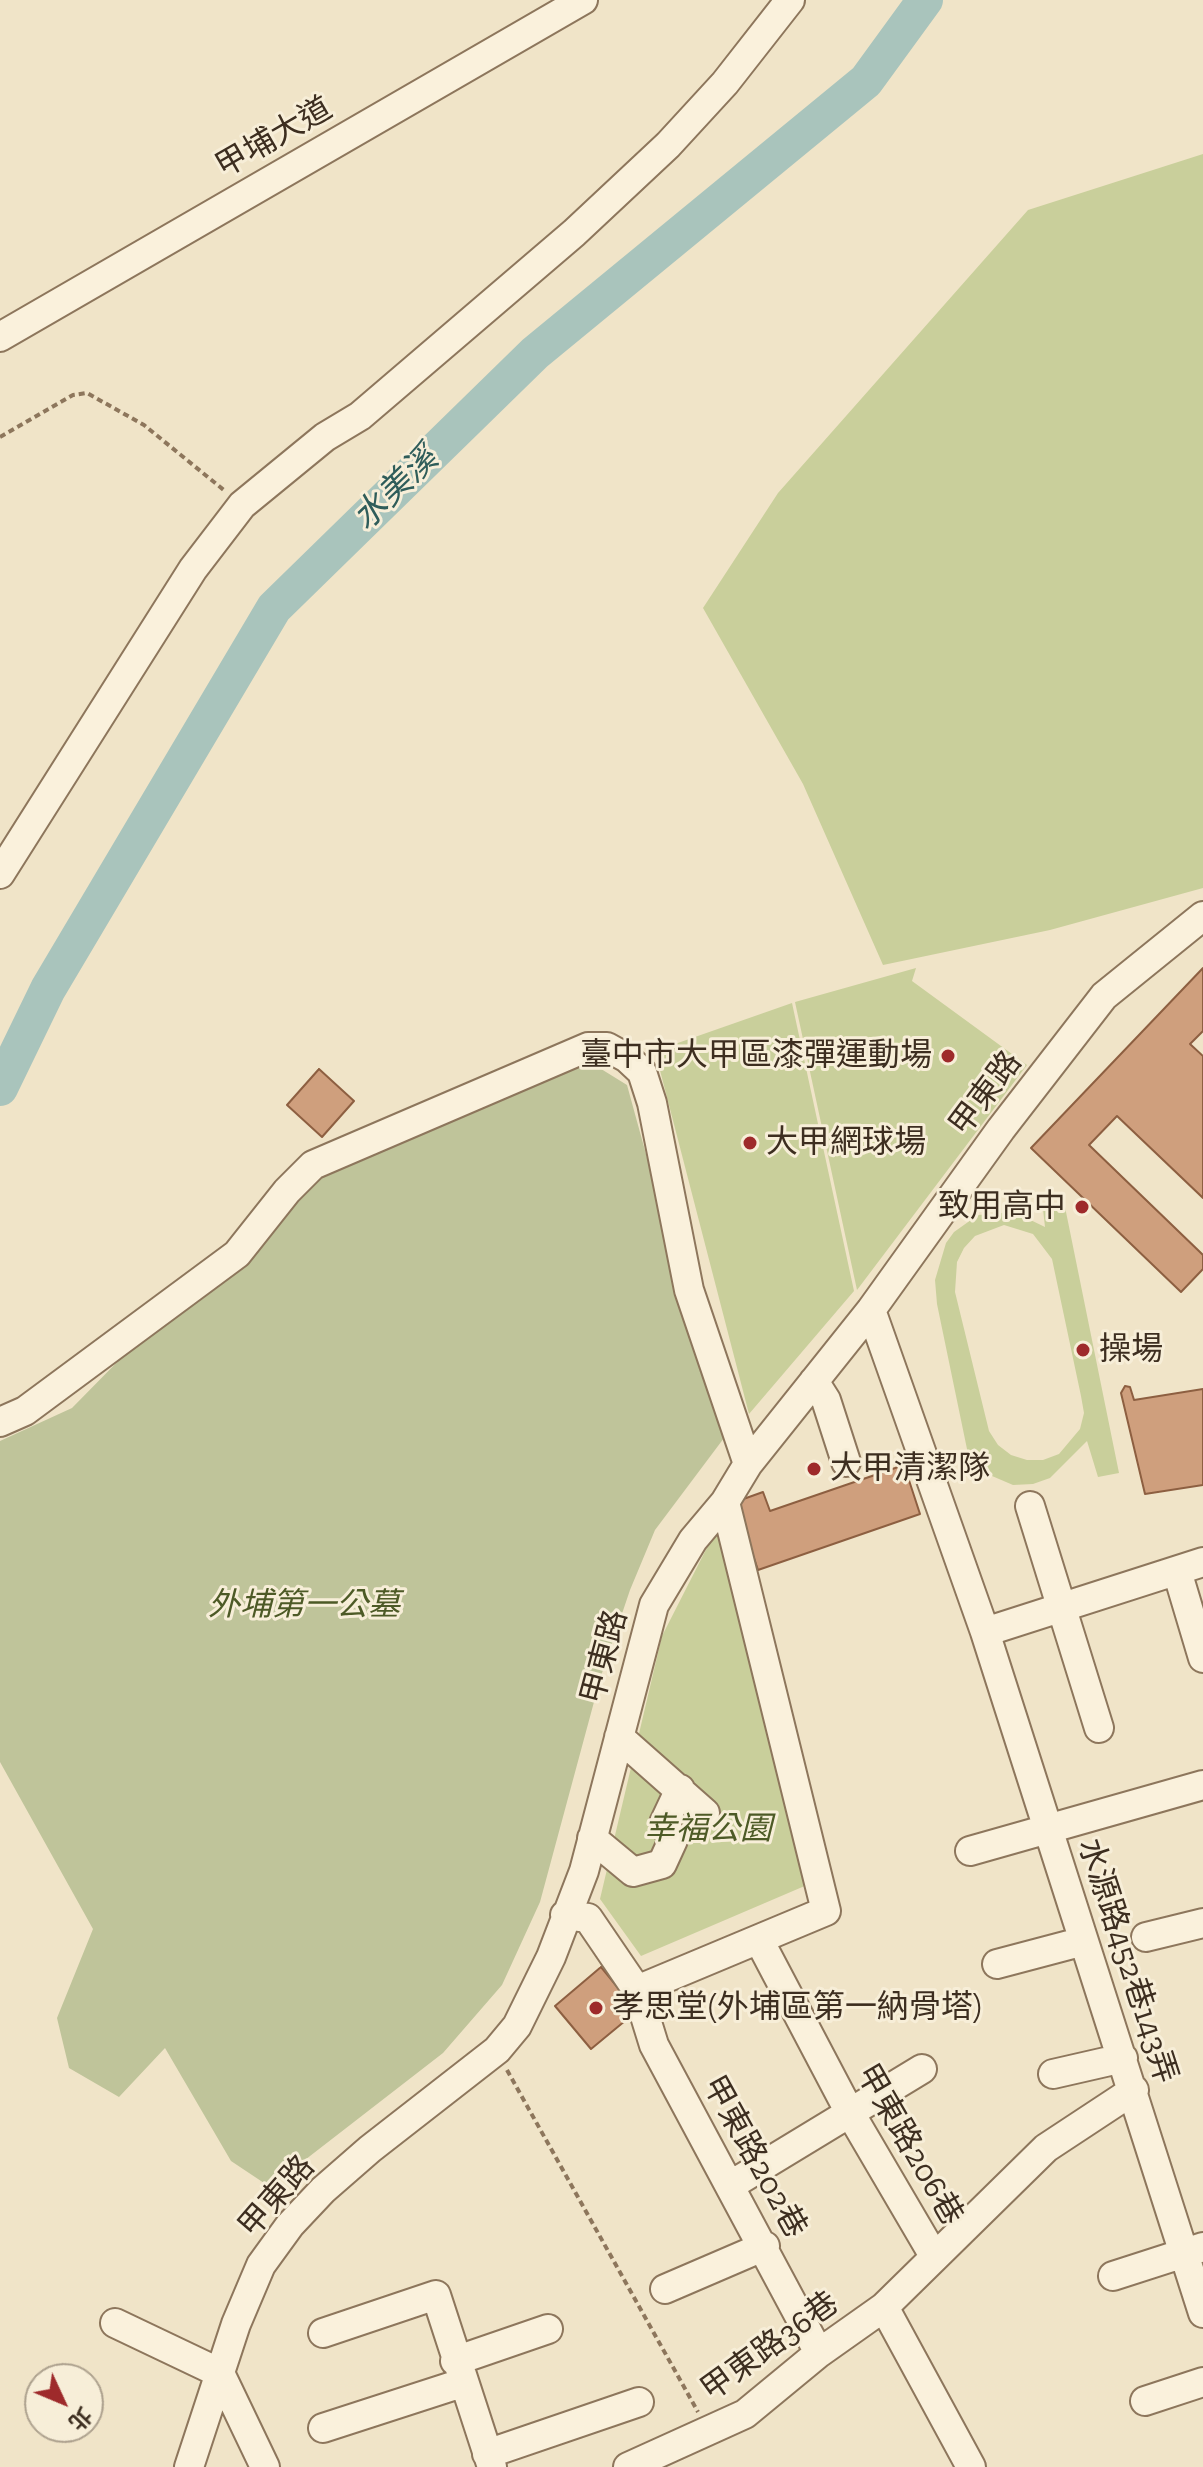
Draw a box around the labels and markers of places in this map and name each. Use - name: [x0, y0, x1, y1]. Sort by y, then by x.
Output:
- place label: 臺中市大甲區漆彈運動場: [580, 1037, 932, 1075]
- marker: 臺中市大甲區漆彈運動場: [939, 1047, 957, 1065]
- place label: 大甲網球場: [766, 1124, 926, 1162]
- marker: 大甲網球場: [741, 1134, 759, 1152]
- place label: 致用高中: [938, 1188, 1066, 1226]
- marker: 致用高中: [1073, 1198, 1091, 1216]
- place label: 操場: [1099, 1331, 1163, 1369]
- marker: 操場: [1074, 1341, 1092, 1359]
- place label: 大甲清潔隊: [830, 1450, 990, 1488]
- marker: 大甲清潔隊: [805, 1460, 823, 1478]
- place label: 孝思堂(外埔區第一納骨塔): [612, 1989, 982, 2027]
- marker: 孝思堂(外埔區第一納骨塔): [587, 1999, 605, 2017]

